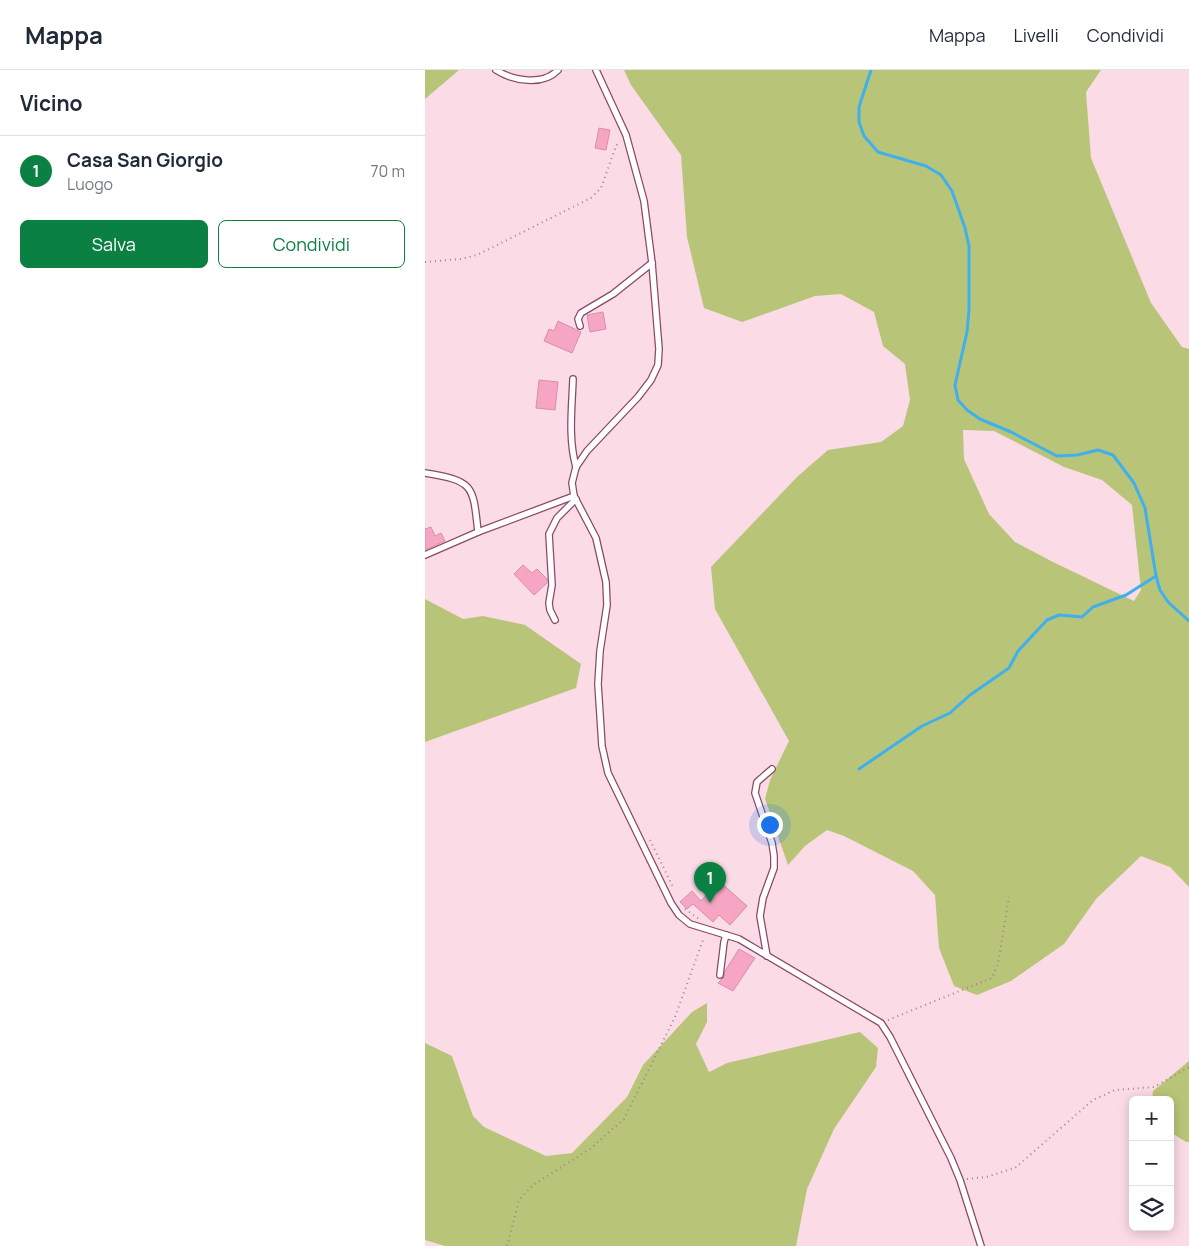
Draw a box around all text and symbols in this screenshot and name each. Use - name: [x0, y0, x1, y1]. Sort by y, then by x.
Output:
- text: Mappa: [25, 18, 103, 51]
- text: Mappa: [929, 23, 985, 47]
- text: Livelli: [1013, 23, 1059, 47]
- text: Condividi: [1087, 23, 1164, 47]
- text: Vicino: [20, 89, 83, 117]
- text: Casa San Giorgio: [67, 147, 223, 173]
- text: 1: [32, 160, 40, 182]
- text: 70 m: [370, 160, 405, 182]
- text: Luogo: [67, 173, 113, 195]
- button: Salva: [20, 220, 208, 268]
- button: Condividi: [218, 220, 405, 268]
- your location: [757, 812, 783, 838]
- pin: 1: [694, 862, 726, 903]
- map controls: [1129, 1096, 1174, 1231]
- button: +: [1129, 1096, 1174, 1141]
- button: −: [1129, 1141, 1174, 1186]
- button: layers: [1129, 1186, 1174, 1231]

